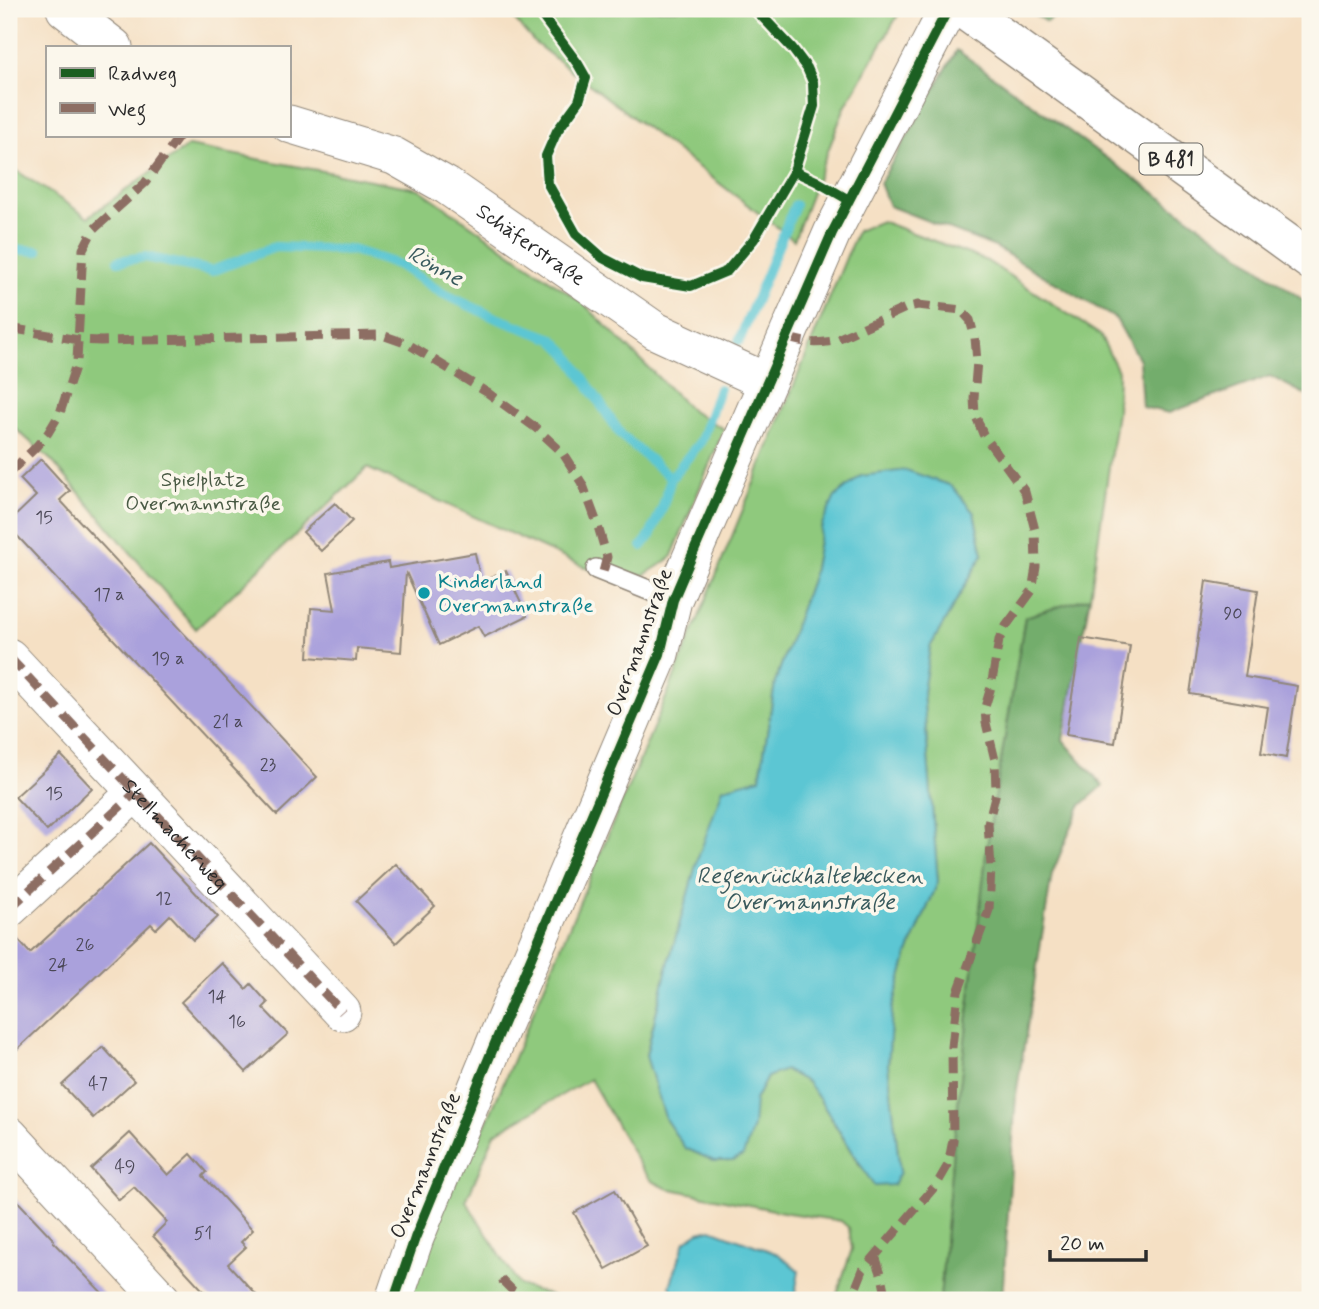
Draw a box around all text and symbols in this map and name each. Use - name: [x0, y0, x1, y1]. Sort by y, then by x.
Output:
- legend: [46, 46, 290, 136]
- text: Radweg: [108, 60, 177, 88]
- text: Weg: [108, 96, 146, 126]
- road number: B 481: [1140, 144, 1202, 174]
- street label: Schäferstraße: [470, 198, 591, 293]
- water label: Rönne: [402, 239, 469, 295]
- park label: Spielplatz Overmannstraße: [125, 466, 281, 518]
- house number: 15: [35, 506, 53, 530]
- street label: Overmannstraße: [600, 564, 680, 720]
- place label: Kinderland Overmannstraße: [438, 568, 594, 620]
- house number: 17 a: [93, 583, 125, 607]
- marker: Kinderland Overmannstraße: [416, 585, 432, 601]
- house number: 90: [1223, 602, 1243, 626]
- house number: 19 a: [152, 647, 184, 671]
- house number: 21 a: [213, 710, 243, 734]
- house number: 23: [260, 753, 277, 777]
- street label: Stellmacherweg: [115, 773, 234, 897]
- house number: 15: [45, 782, 63, 806]
- water label: Regenrückhaltebecken Overmannstraße: [696, 862, 924, 918]
- house number: 12: [155, 887, 173, 911]
- house number: 26: [76, 933, 94, 957]
- house number: 24: [48, 953, 68, 977]
- house number: 14: [208, 985, 227, 1009]
- house number: 16: [228, 1010, 246, 1034]
- house number: 47: [88, 1072, 108, 1096]
- street label: Overmannstraße: [384, 1088, 468, 1243]
- house number: 49: [114, 1155, 136, 1179]
- scale bar: [1050, 1218, 1146, 1262]
- house number: 51: [194, 1222, 212, 1246]
- text: 20 m: [1060, 1230, 1105, 1258]

